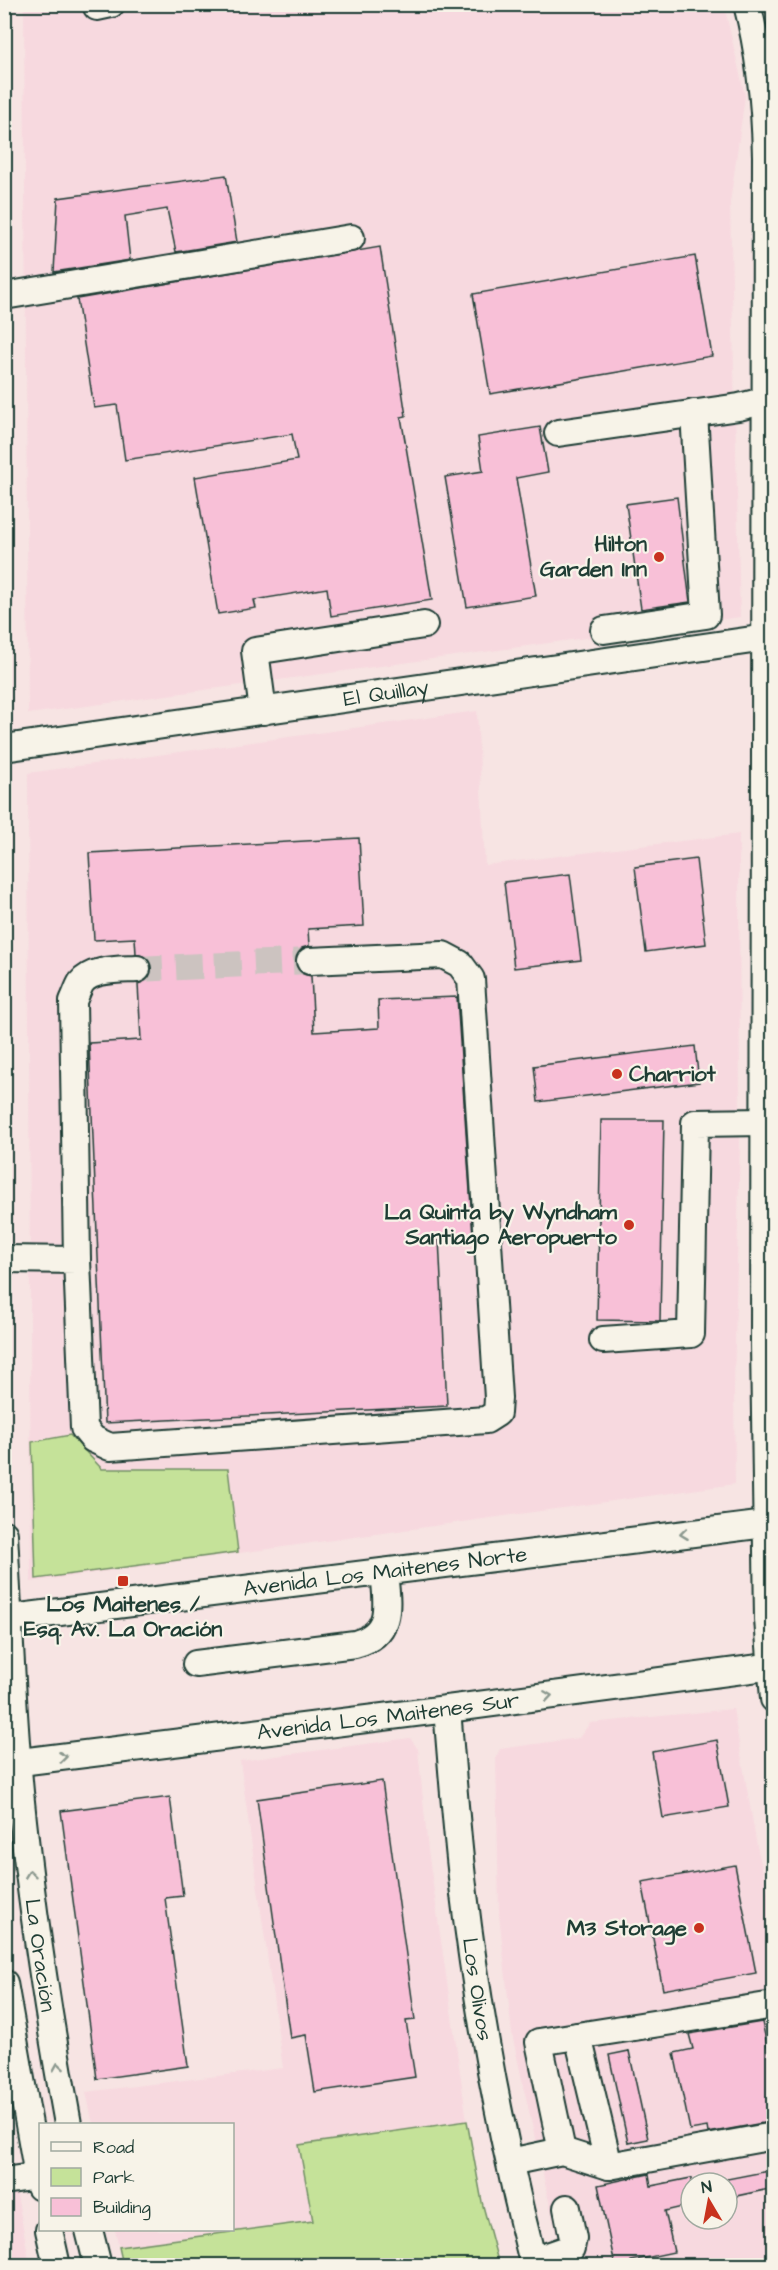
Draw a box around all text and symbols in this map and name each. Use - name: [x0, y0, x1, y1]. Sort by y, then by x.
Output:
- place label: Hilton Garden Inn: [540, 529, 647, 585]
- marker: Hilton Garden Inn: [652, 550, 666, 564]
- street label: El Quillay: [341, 671, 431, 714]
- place label: Charriot: [629, 1059, 717, 1090]
- marker: Charriot: [610, 1067, 624, 1081]
- place label: La Quinta by Wyndham Santiago Aeropuerto: [384, 1197, 618, 1254]
- marker: La Quinta by Wyndham Santiago Aeropuerto: [622, 1218, 636, 1232]
- one-way arrow: [679, 1528, 688, 1540]
- street label: Avenida Los Maitenes Norte: [241, 1538, 529, 1605]
- marker: Los Maitenes / Esq. Av. La Oración: [116, 1574, 130, 1588]
- place label: Los Maitenes / Esq. Av. La Oración: [24, 1589, 222, 1645]
- street label: Avenida Los Maitenes Sur: [255, 1684, 521, 1748]
- one-way arrow: [543, 1690, 552, 1703]
- one-way arrow: [58, 1751, 67, 1764]
- one-way arrow: [24, 1869, 37, 1878]
- street label: La Oración: [17, 1897, 64, 2014]
- place label: M3 Storage: [567, 1913, 687, 1945]
- marker: M3 Storage: [692, 1921, 706, 1935]
- street label: Los Olivos: [454, 1936, 501, 2043]
- one-way arrow: [52, 2062, 64, 2072]
- legend: [39, 2123, 234, 2231]
- text: Road: [93, 2135, 134, 2160]
- text: Park: [93, 2165, 135, 2190]
- north arrow: [679, 2171, 739, 2231]
- text: N: [700, 2176, 713, 2199]
- text: Building: [93, 2195, 151, 2221]

